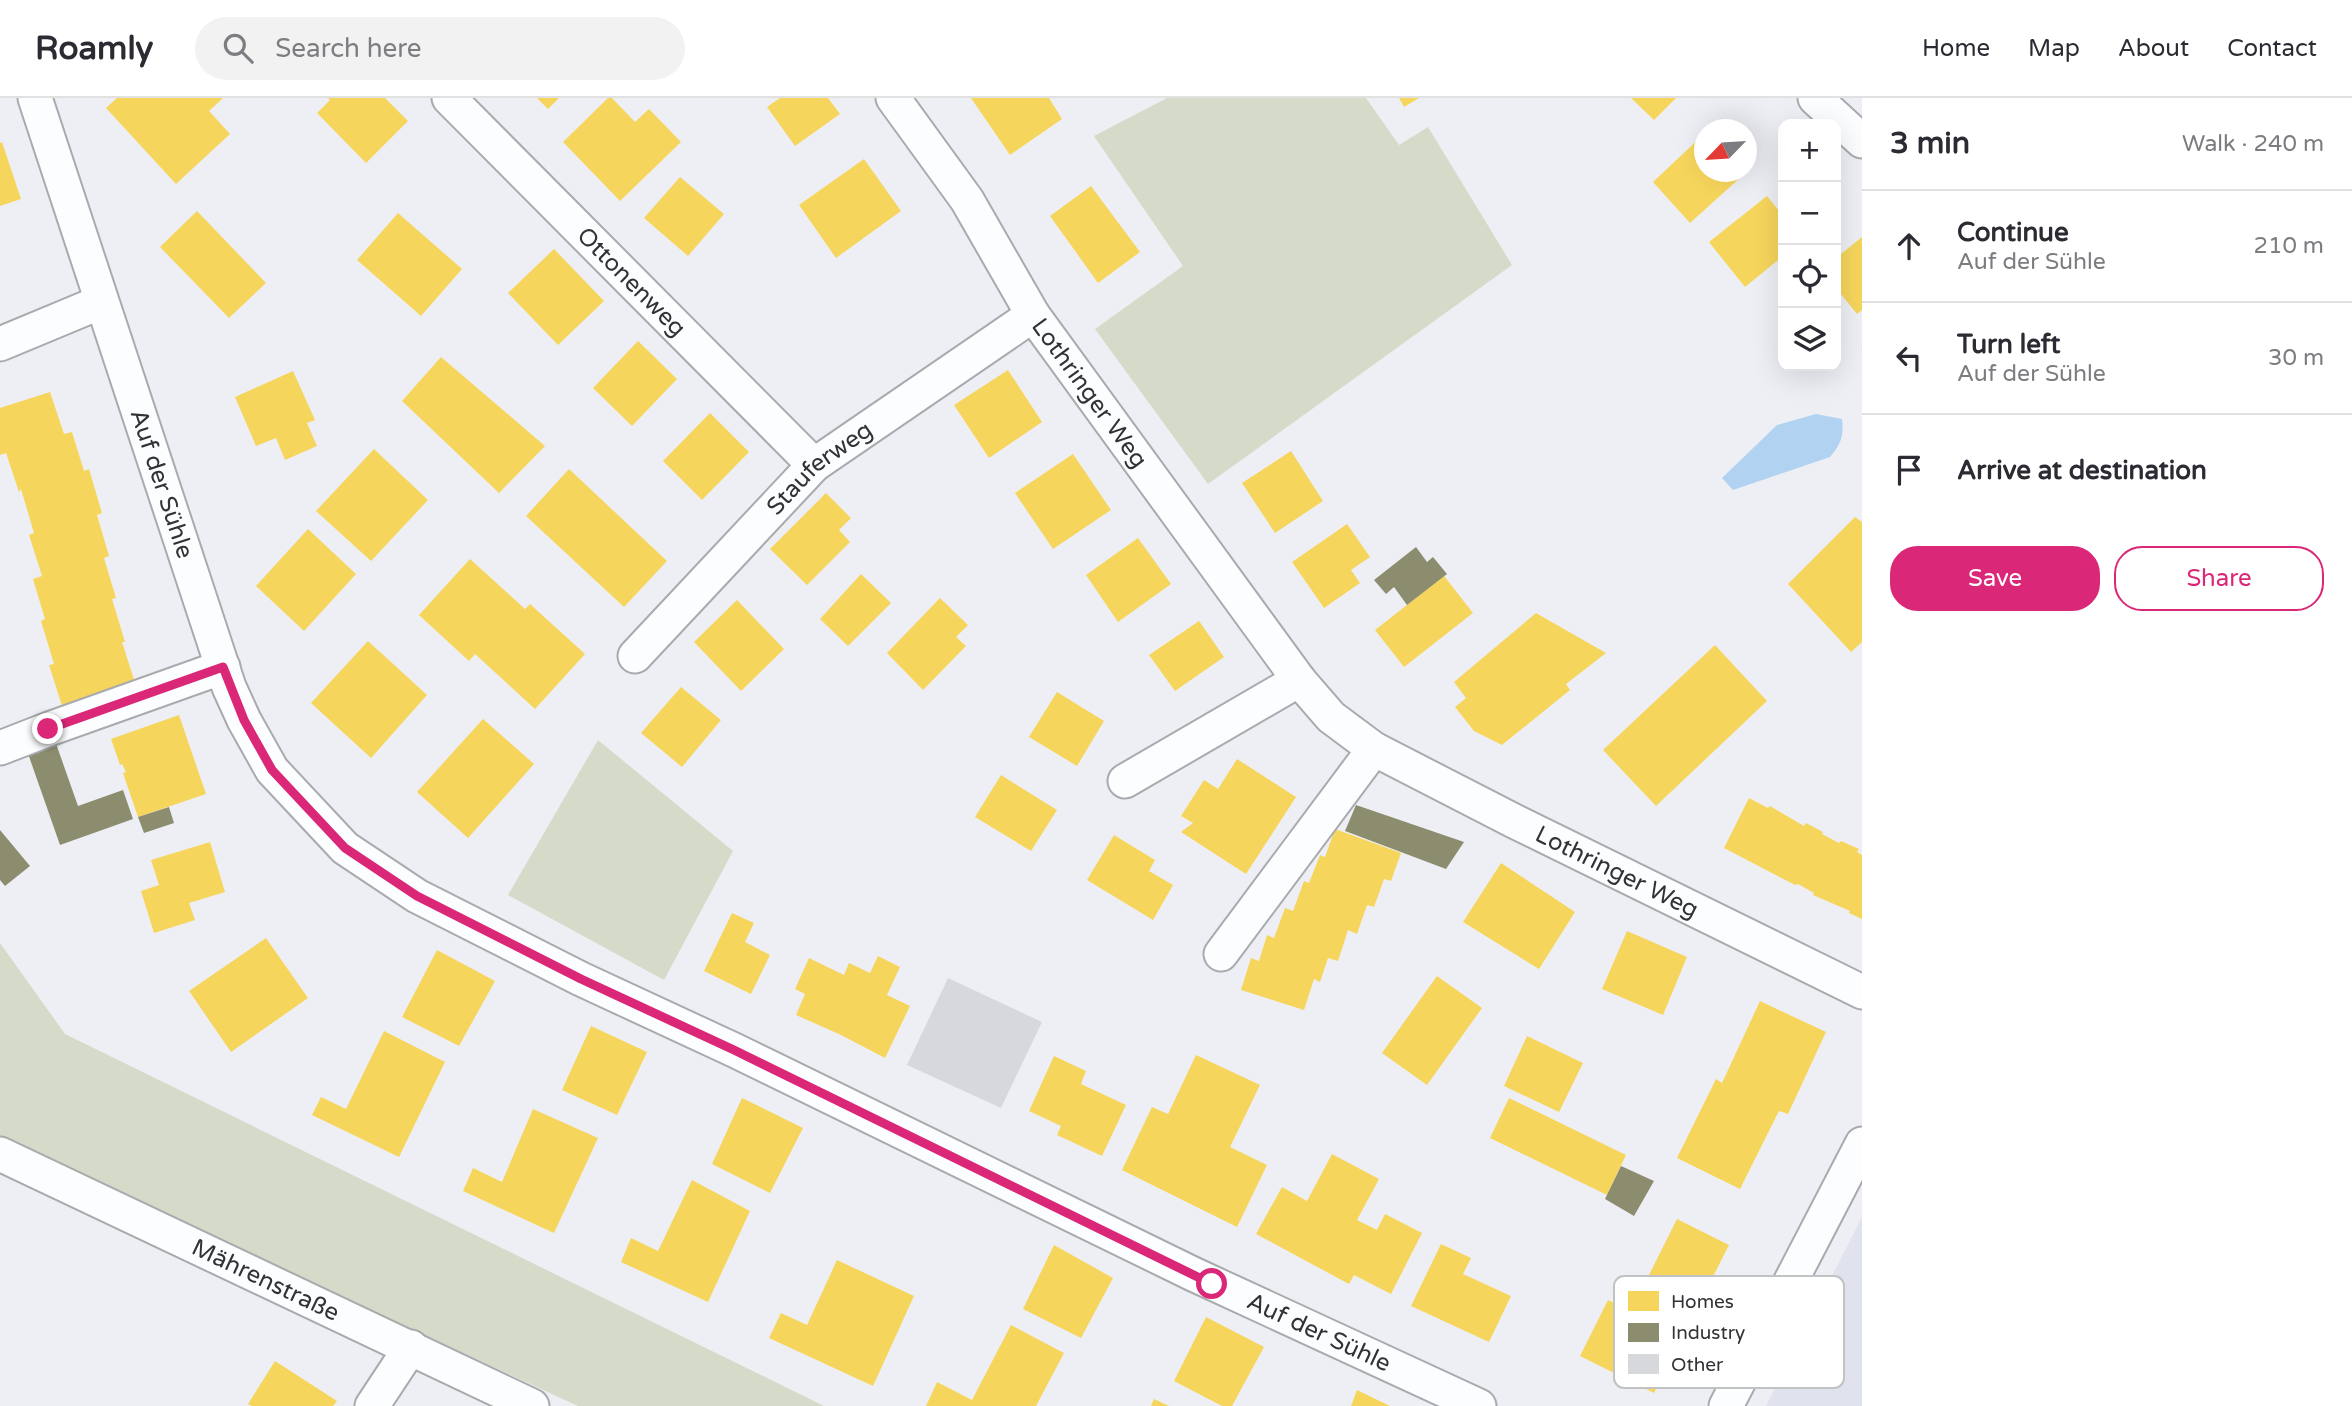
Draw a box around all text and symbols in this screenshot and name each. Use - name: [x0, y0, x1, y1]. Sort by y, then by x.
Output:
- search box: [195, 17, 685, 80]
- text: Roamly: [35, 29, 153, 68]
- icon: search: [219, 29, 257, 67]
- text: Search here: [275, 33, 422, 64]
- text: Home: [1922, 34, 1990, 63]
- text: Map: [2028, 34, 2080, 63]
- text: About: [2118, 34, 2189, 63]
- text: Contact: [2227, 34, 2317, 63]
- north arrow: [1694, 119, 1757, 182]
- map controls: [1778, 119, 1841, 371]
- button: +: [1778, 119, 1841, 182]
- text: 3 min: [1890, 125, 1970, 162]
- text: Walk · 240 m: [2182, 130, 2324, 158]
- button: −: [1778, 182, 1841, 245]
- text: Continue: [1957, 217, 2069, 248]
- street label: Ottonenweg: [571, 221, 692, 343]
- icon: ahead: [1890, 227, 1928, 265]
- text: 210 m: [2254, 232, 2324, 260]
- button: locate: [1778, 245, 1841, 308]
- text: Auf der Sühle: [1957, 248, 2106, 276]
- button: layers: [1778, 308, 1841, 371]
- street label: Lothringer Weg: [1025, 313, 1154, 474]
- text: Turn left: [1957, 329, 2060, 360]
- icon: left: [1890, 339, 1928, 377]
- text: 30 m: [2268, 344, 2324, 372]
- text: Auf der Sühle: [1957, 360, 2106, 388]
- street label: Auf der Sühle: [123, 406, 200, 562]
- street label: Stauferweg: [761, 415, 878, 521]
- icon: arrive: [1890, 451, 1928, 489]
- text: Arrive at destination: [1957, 455, 2207, 486]
- button: Save: [1890, 546, 2100, 611]
- button: Share: [2114, 546, 2324, 611]
- route end: [32, 713, 63, 744]
- street label: Lothringer Weg: [1531, 820, 1703, 924]
- street label: Mährenstraße: [187, 1233, 344, 1328]
- route start: [1196, 1268, 1227, 1299]
- legend: [1614, 1276, 1844, 1388]
- street label: Auf der Sühle: [1242, 1287, 1395, 1378]
- text: Homes: [1671, 1291, 1734, 1313]
- text: Industry: [1671, 1322, 1745, 1344]
- text: Other: [1671, 1354, 1724, 1376]

